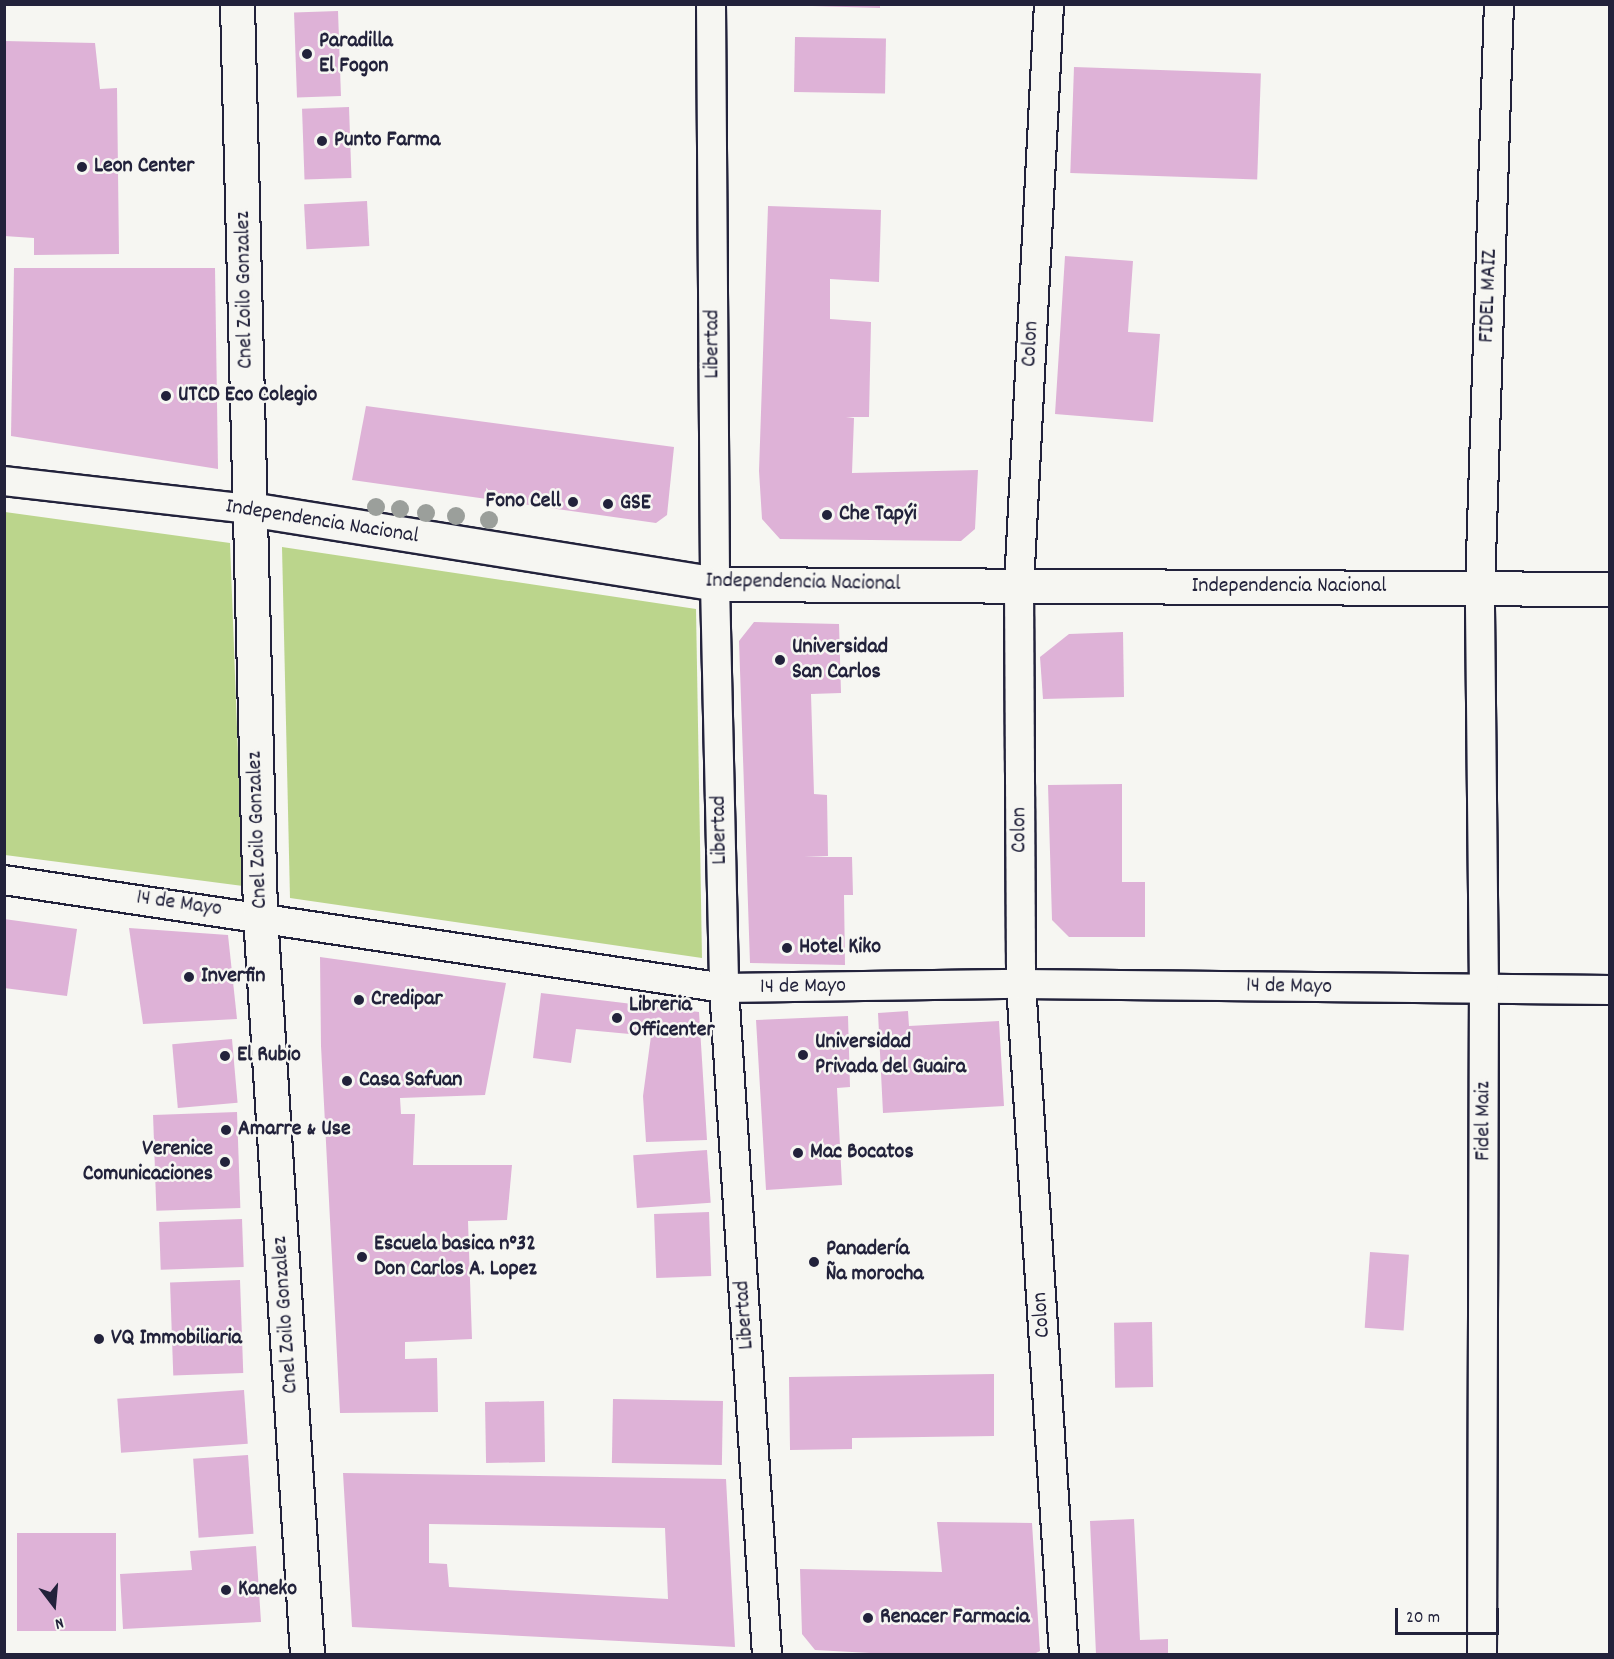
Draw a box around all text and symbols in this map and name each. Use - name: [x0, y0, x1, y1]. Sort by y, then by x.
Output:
- place label: Paradilla El Fogon: [319, 28, 393, 80]
- marker: Paradilla El Fogon: [300, 47, 314, 61]
- place label: Punto Farma: [334, 128, 440, 154]
- marker: Punto Farma: [315, 134, 329, 148]
- place label: Leon Center: [94, 154, 194, 180]
- marker: Leon Center: [75, 160, 89, 174]
- street label: Cnel Zoilo Gonzalez: [230, 211, 260, 369]
- street label: FIDEL MAIZ: [1474, 249, 1504, 343]
- street label: Libertad: [700, 309, 726, 379]
- street label: Colon: [1017, 320, 1045, 368]
- place label: UTCD Eco Colegio: [178, 383, 317, 409]
- marker: UTCD Eco Colegio: [159, 389, 173, 403]
- place label: Fono Cell: [485, 489, 561, 515]
- place label: GSE: [620, 491, 651, 517]
- street label: Independencia Nacional: [224, 494, 420, 550]
- marker: Fono Cell: [566, 495, 580, 509]
- marker: GSE: [601, 497, 615, 511]
- place label: Che Tapýi: [839, 502, 917, 528]
- marker: Che Tapýi: [820, 508, 834, 522]
- street label: Independencia Nacional: [705, 568, 901, 598]
- street label: Independencia Nacional: [1192, 574, 1386, 600]
- place label: Universidad San Carlos: [792, 634, 888, 686]
- marker: Universidad San Carlos: [773, 653, 787, 667]
- street label: Cnel Zoilo Gonzalez: [242, 751, 274, 909]
- street label: Libertad: [706, 795, 734, 865]
- street label: Colon: [1007, 807, 1033, 853]
- street label: 14 de Mayo: [135, 885, 223, 923]
- place label: Hotel Kiko: [799, 935, 881, 961]
- marker: Hotel Kiko: [780, 941, 794, 955]
- place label: Inverfin: [201, 964, 265, 990]
- marker: Inverfin: [182, 970, 196, 984]
- street label: 14 de Mayo: [760, 973, 846, 1001]
- street label: 14 de Mayo: [1246, 973, 1332, 1001]
- place label: Credipar: [371, 987, 443, 1013]
- place label: Libreria Officenter: [629, 992, 715, 1044]
- marker: Credipar: [352, 993, 366, 1007]
- marker: Libreria Officenter: [610, 1011, 624, 1025]
- place label: Universidad Privada del Guaira: [815, 1029, 966, 1080]
- place label: El Rubio: [237, 1043, 301, 1069]
- marker: Universidad Privada del Guaira: [796, 1048, 810, 1062]
- marker: El Rubio: [218, 1049, 232, 1063]
- place label: Casa Safuan: [359, 1068, 463, 1094]
- marker: Casa Safuan: [340, 1074, 354, 1088]
- street label: Fidel Maiz: [1471, 1081, 1497, 1161]
- place label: Amarre & Use: [238, 1117, 351, 1143]
- marker: Amarre & Use: [219, 1123, 233, 1137]
- place label: Verenice Comunicaciones: [83, 1136, 213, 1188]
- place label: Mac Bocatos: [810, 1140, 914, 1166]
- marker: Mac Bocatos: [791, 1146, 805, 1160]
- marker: Verenice Comunicaciones: [218, 1155, 232, 1169]
- place label: Escuela basica n°32 Don Carlos A. Lopez: [374, 1231, 537, 1282]
- street label: Cnel Zoilo Gonzalez: [267, 1235, 305, 1395]
- place label: Panadería Ña morocha: [826, 1236, 924, 1288]
- marker: Escuela basica n°32 Don Carlos A. Lopez: [355, 1250, 369, 1264]
- marker: Panadería Ña morocha: [807, 1255, 821, 1269]
- street label: Libertad: [729, 1280, 761, 1350]
- street label: Colon: [1027, 1291, 1057, 1339]
- place label: VQ Immobiliaria: [111, 1326, 242, 1352]
- marker: VQ Immobiliaria: [92, 1332, 106, 1346]
- north arrow: [24, 1575, 84, 1635]
- place label: Kaneko: [238, 1577, 297, 1603]
- marker: Kaneko: [219, 1583, 233, 1597]
- scale bar: [1398, 1596, 1502, 1634]
- place label: Renacer Farmacia: [880, 1605, 1030, 1631]
- text: 20 m: [1406, 1606, 1440, 1631]
- text: N: [52, 1611, 66, 1635]
- marker: Renacer Farmacia: [861, 1611, 875, 1625]

